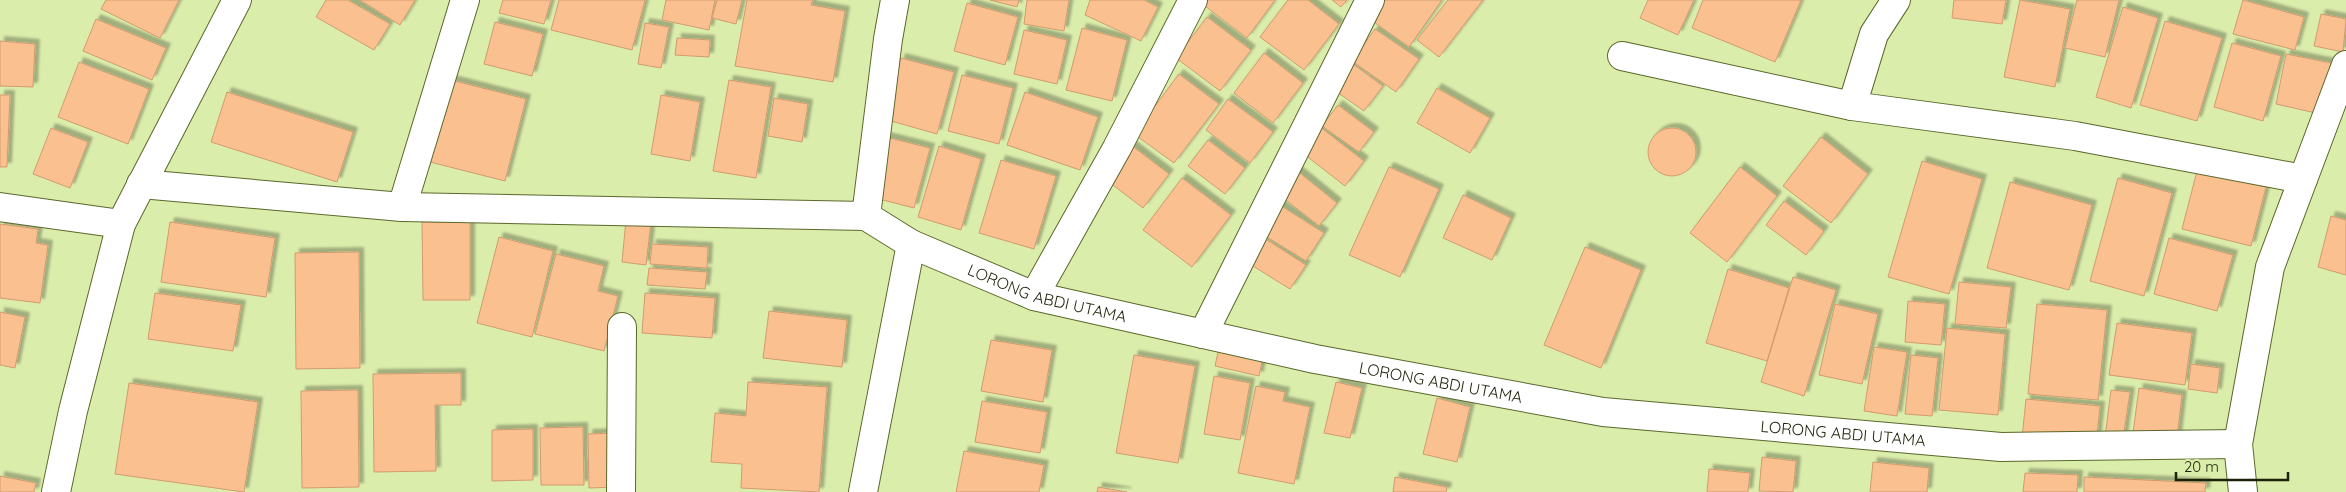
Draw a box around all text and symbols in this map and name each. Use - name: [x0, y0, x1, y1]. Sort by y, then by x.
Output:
- street label: LORONG ABDI UTAMA: [965, 259, 1129, 326]
- street label: LORONG ABDI UTAMA: [1358, 357, 1524, 407]
- street label: LORONG ABDI UTAMA: [1760, 416, 1926, 450]
- scale bar: [2176, 450, 2288, 482]
- text: 20 m: [2184, 457, 2219, 476]

